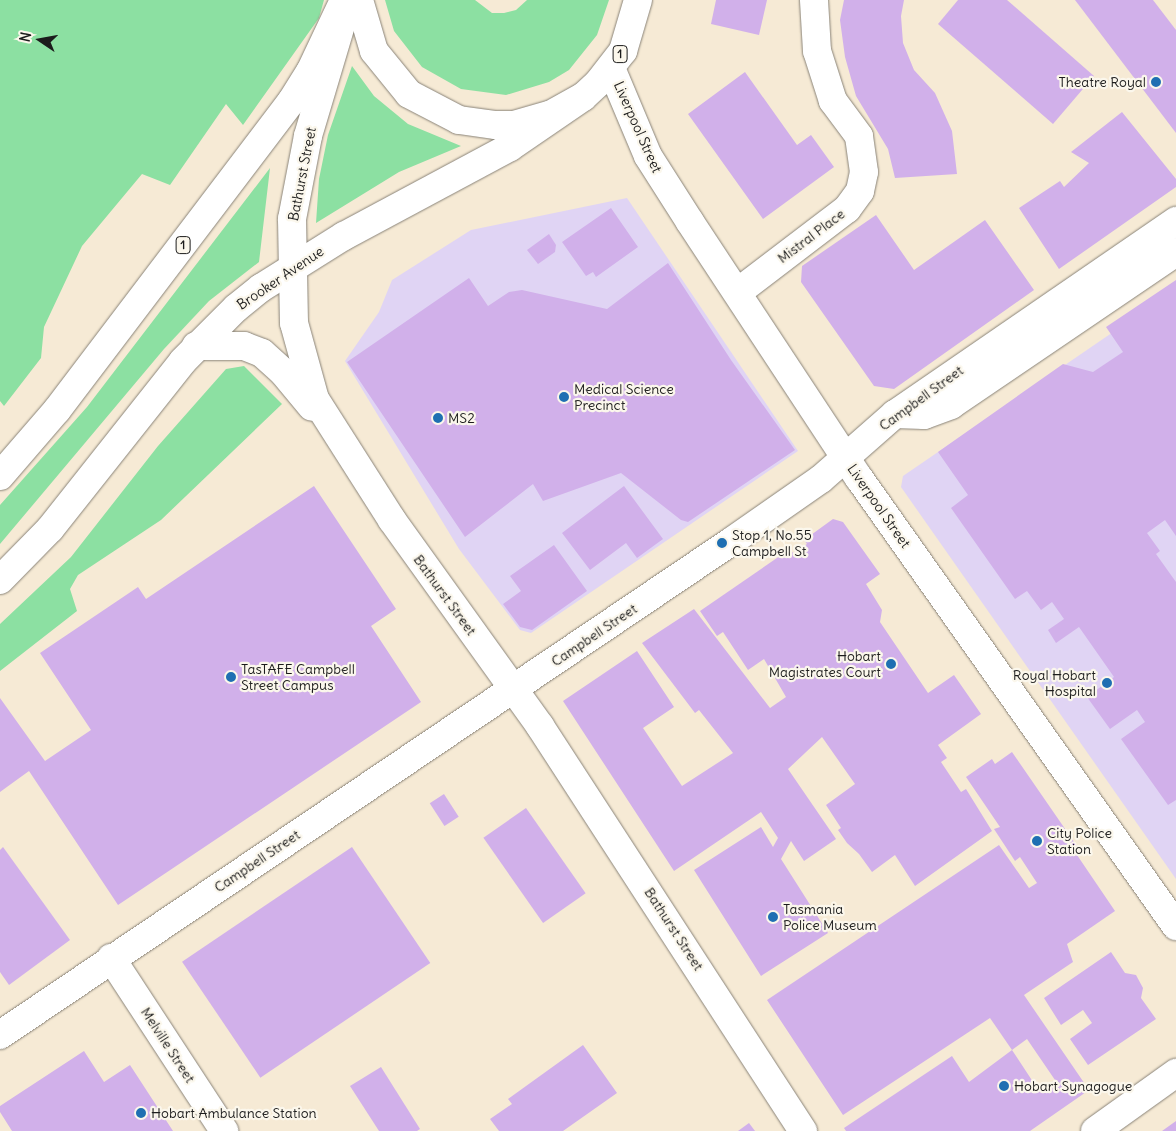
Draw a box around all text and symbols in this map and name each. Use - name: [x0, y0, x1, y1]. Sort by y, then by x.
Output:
- north arrow: [15, 15, 65, 65]
- text: N: [16, 30, 35, 43]
- road number: 1: [612, 44, 628, 64]
- place label: Theatre Royal: [1058, 74, 1146, 90]
- marker: Theatre Royal: [1150, 76, 1162, 88]
- street label: Liverpool Street: [610, 79, 666, 175]
- street label: Bathurst Street: [285, 125, 319, 223]
- street label: Mistral Place: [774, 205, 848, 267]
- road number: 1: [176, 236, 190, 254]
- street label: Brooker Avenue: [233, 243, 327, 313]
- street label: Campbell Street: [876, 362, 966, 434]
- place label: Medical Science Precinct: [574, 381, 674, 414]
- marker: Medical Science Precinct: [558, 391, 570, 403]
- place label: MS2: [448, 410, 475, 426]
- marker: MS2: [432, 412, 444, 424]
- street label: Liverpool Street: [844, 461, 914, 551]
- place label: Stop 1, No.55 Campbell St: [732, 527, 812, 560]
- marker: Stop 1, No.55 Campbell St: [716, 537, 728, 549]
- street label: Bathurst Street: [410, 551, 480, 639]
- street label: Campbell Street: [548, 600, 640, 670]
- place label: Hobart Magistrates Court: [769, 648, 881, 680]
- marker: Hobart Magistrates Court: [885, 658, 897, 670]
- place label: TasTAFE Campbell Street Campus: [241, 661, 355, 694]
- place label: Royal Hobart Hospital: [1013, 667, 1096, 700]
- marker: TasTAFE Campbell Street Campus: [225, 671, 237, 683]
- marker: Royal Hobart Hospital: [1100, 676, 1114, 690]
- place label: City Police Station: [1047, 825, 1112, 858]
- street label: Campbell Street: [211, 826, 303, 896]
- marker: City Police Station: [1031, 835, 1043, 847]
- street label: Bathurst Street: [641, 884, 707, 974]
- place label: Tasmania Police Museum: [783, 901, 877, 934]
- marker: Tasmania Police Museum: [767, 911, 779, 923]
- street label: Melville Street: [137, 1004, 199, 1086]
- place label: Hobart Synagogue: [1014, 1078, 1132, 1094]
- marker: Hobart Synagogue: [998, 1080, 1010, 1092]
- place label: Hobart Ambulance Station: [151, 1105, 317, 1121]
- marker: Hobart Ambulance Station: [135, 1107, 147, 1119]

